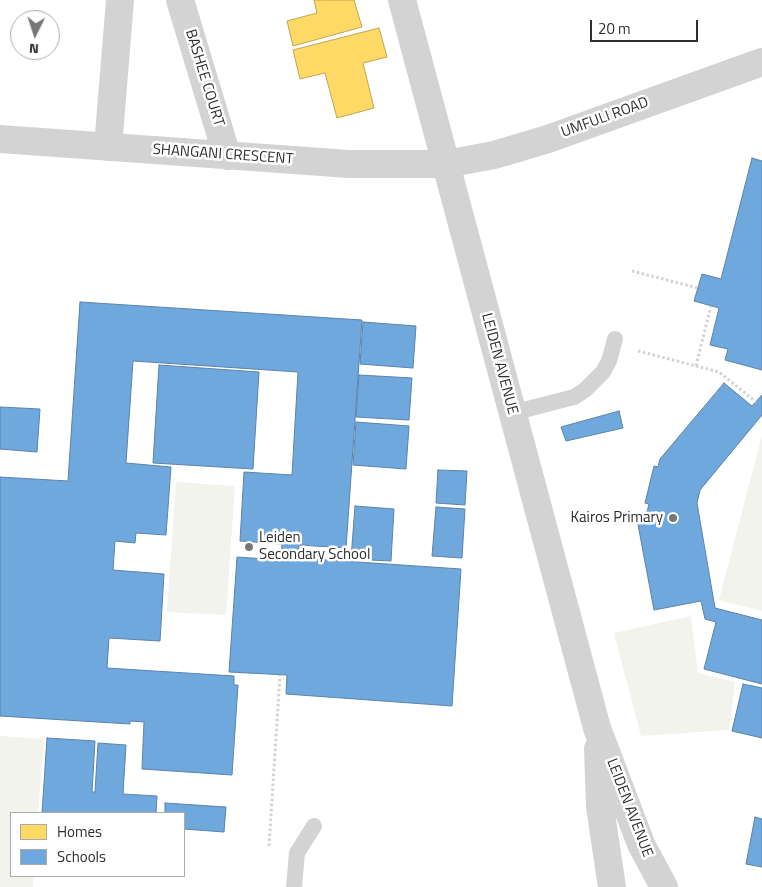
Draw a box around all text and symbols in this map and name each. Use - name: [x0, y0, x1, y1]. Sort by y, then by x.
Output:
- north arrow: [10, 10, 60, 60]
- scale bar: [592, 10, 700, 42]
- text: 20 m: [598, 17, 631, 40]
- street label: BASHEE COURT: [181, 27, 227, 129]
- text: N: [28, 39, 40, 60]
- street label: UMFULI ROAD: [559, 94, 651, 142]
- street label: SHANGANI CRESCENT: [152, 141, 294, 169]
- street label: LEIDEN AVENUE: [477, 311, 521, 417]
- place label: Kairos Primary: [571, 509, 663, 527]
- marker: Kairos Primary: [667, 512, 679, 524]
- place label: Leiden Secondary School: [259, 529, 370, 564]
- marker: Leiden Secondary School: [243, 541, 255, 553]
- street label: LEIDEN AVENUE: [602, 756, 656, 860]
- legend: [10, 812, 185, 877]
- text: Homes: [57, 820, 102, 843]
- text: Schools: [57, 845, 106, 868]

